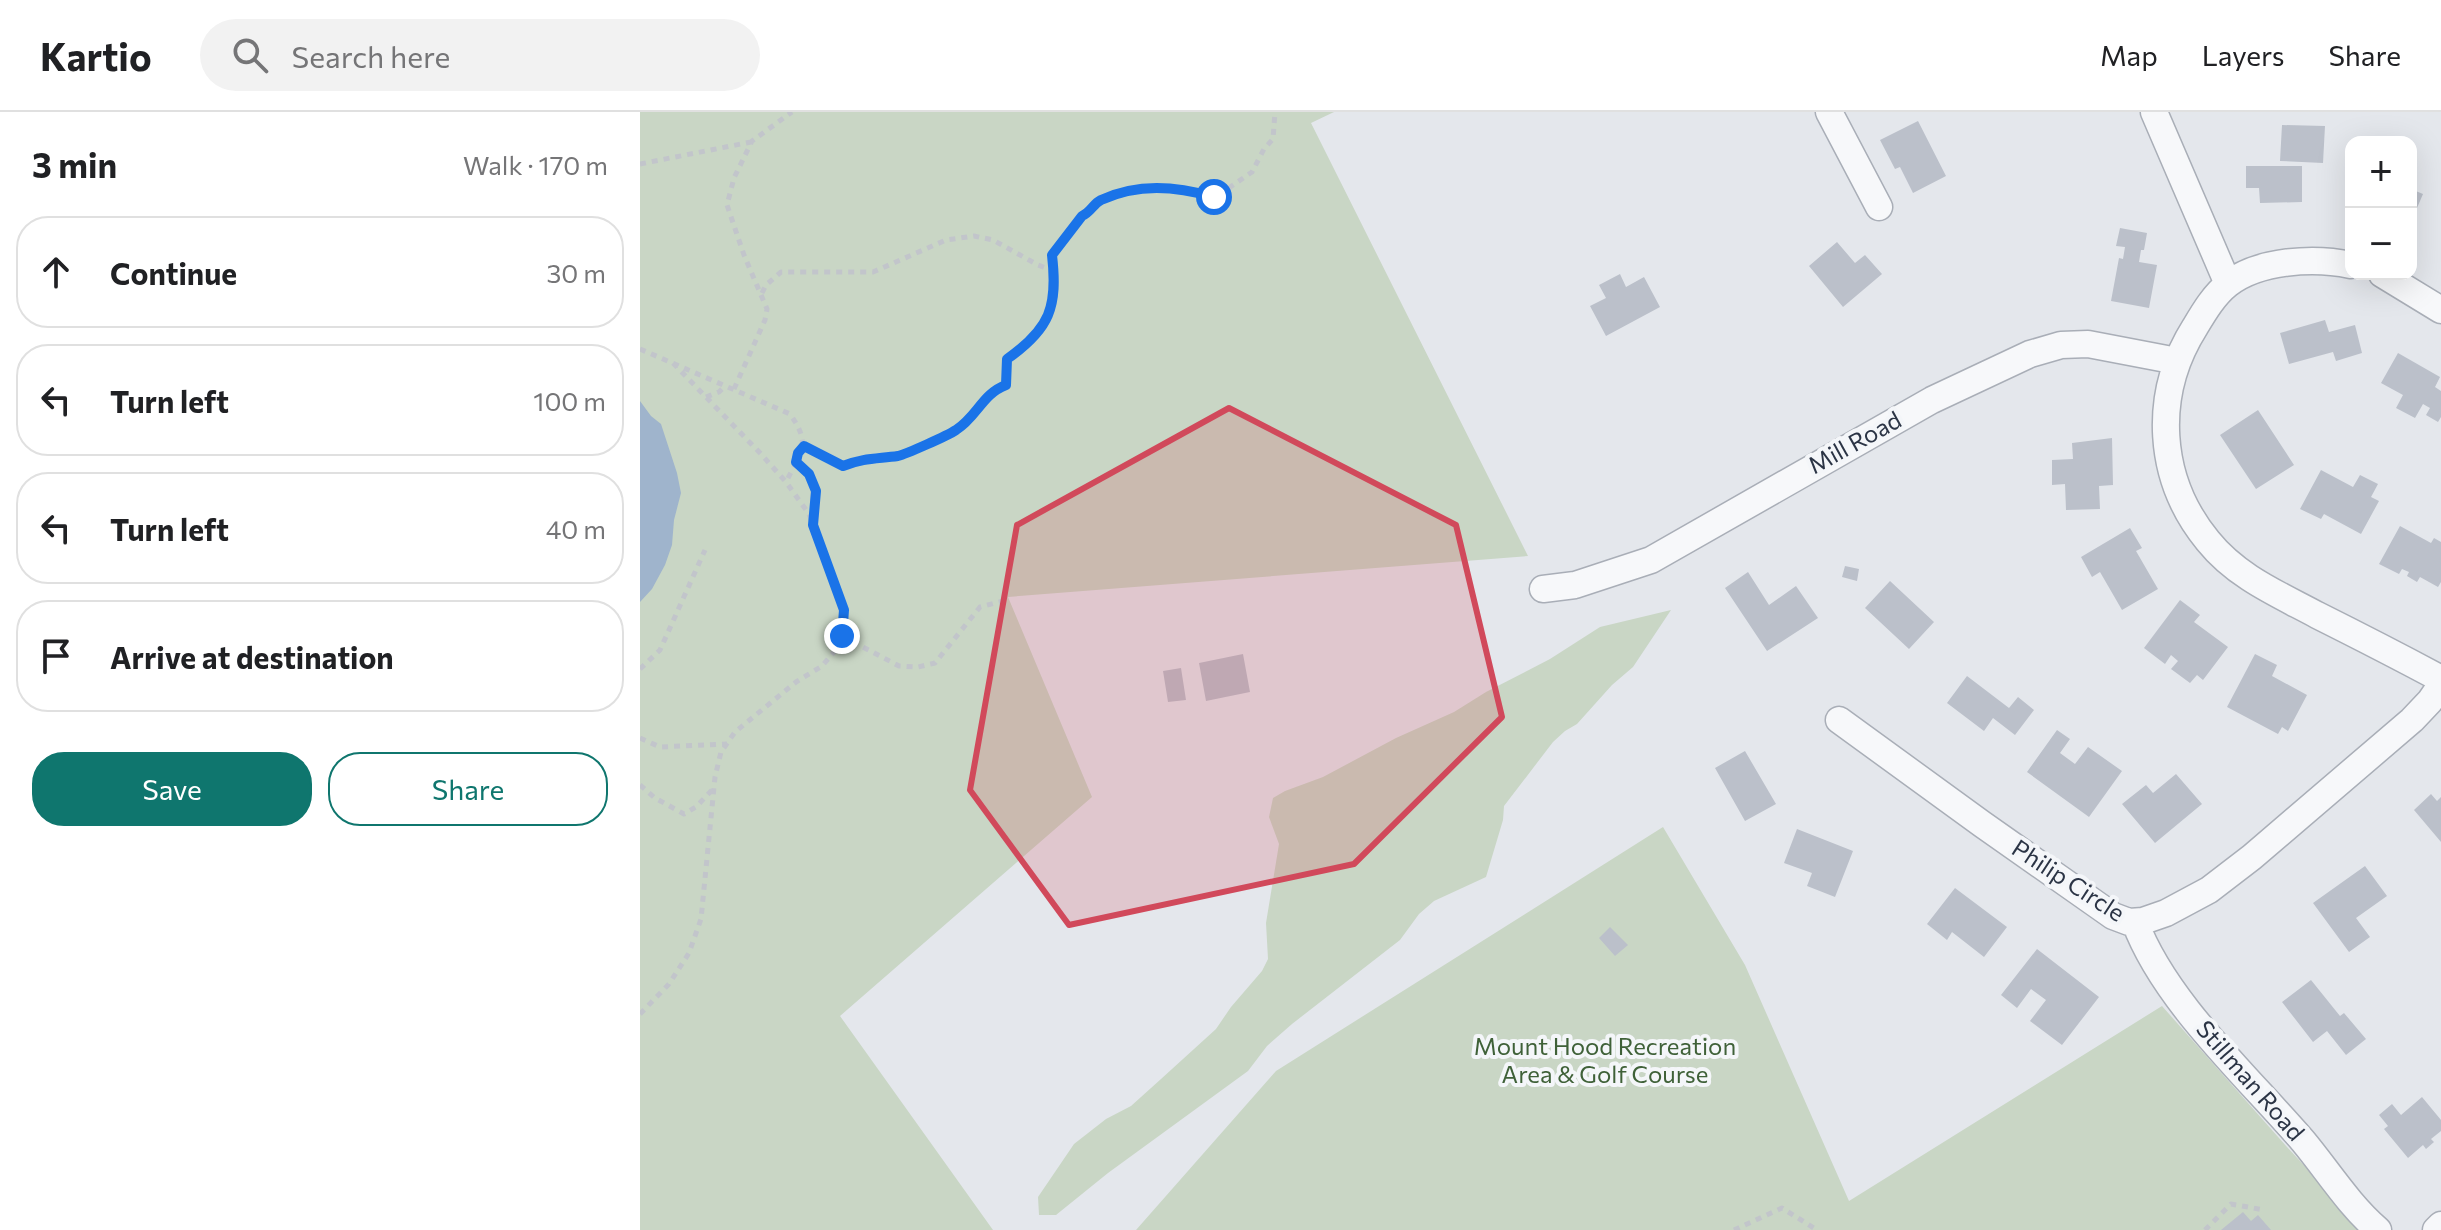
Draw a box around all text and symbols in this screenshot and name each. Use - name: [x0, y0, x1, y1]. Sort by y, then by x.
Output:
- search box: [200, 19, 760, 91]
- text: Kartio: [40, 32, 152, 79]
- icon: search: [228, 33, 272, 77]
- text: Search here: [292, 37, 450, 74]
- text: Map: [2100, 38, 2158, 72]
- text: Layers: [2202, 38, 2284, 72]
- text: Share: [2328, 38, 2401, 72]
- map controls: [2345, 136, 2417, 280]
- button: +: [2345, 136, 2417, 208]
- text: 3 min: [32, 143, 117, 185]
- text: Walk · 170 m: [463, 149, 608, 180]
- route start: [1196, 179, 1232, 215]
- button: −: [2345, 208, 2417, 280]
- icon: ahead: [34, 250, 78, 294]
- text: Continue: [110, 254, 237, 291]
- text: 30 m: [547, 257, 606, 288]
- icon: left: [34, 378, 78, 422]
- text: Turn left: [110, 382, 229, 419]
- text: 100 m: [533, 385, 606, 416]
- street label: Mill Road: [1803, 404, 1906, 479]
- icon: left: [34, 506, 78, 550]
- text: Turn left: [110, 510, 229, 547]
- text: 40 m: [546, 513, 606, 544]
- route end: [824, 618, 860, 654]
- icon: arrive: [34, 634, 78, 678]
- text: Arrive at destination: [110, 638, 394, 675]
- button: Save: [32, 752, 312, 826]
- button: Share: [328, 752, 608, 826]
- street label: Philip Circle: [2007, 833, 2131, 927]
- street label: Stillman Road: [2191, 1014, 2311, 1146]
- park label: Mount Hood Recreation Area & Golf Course: [1474, 1031, 1736, 1088]

